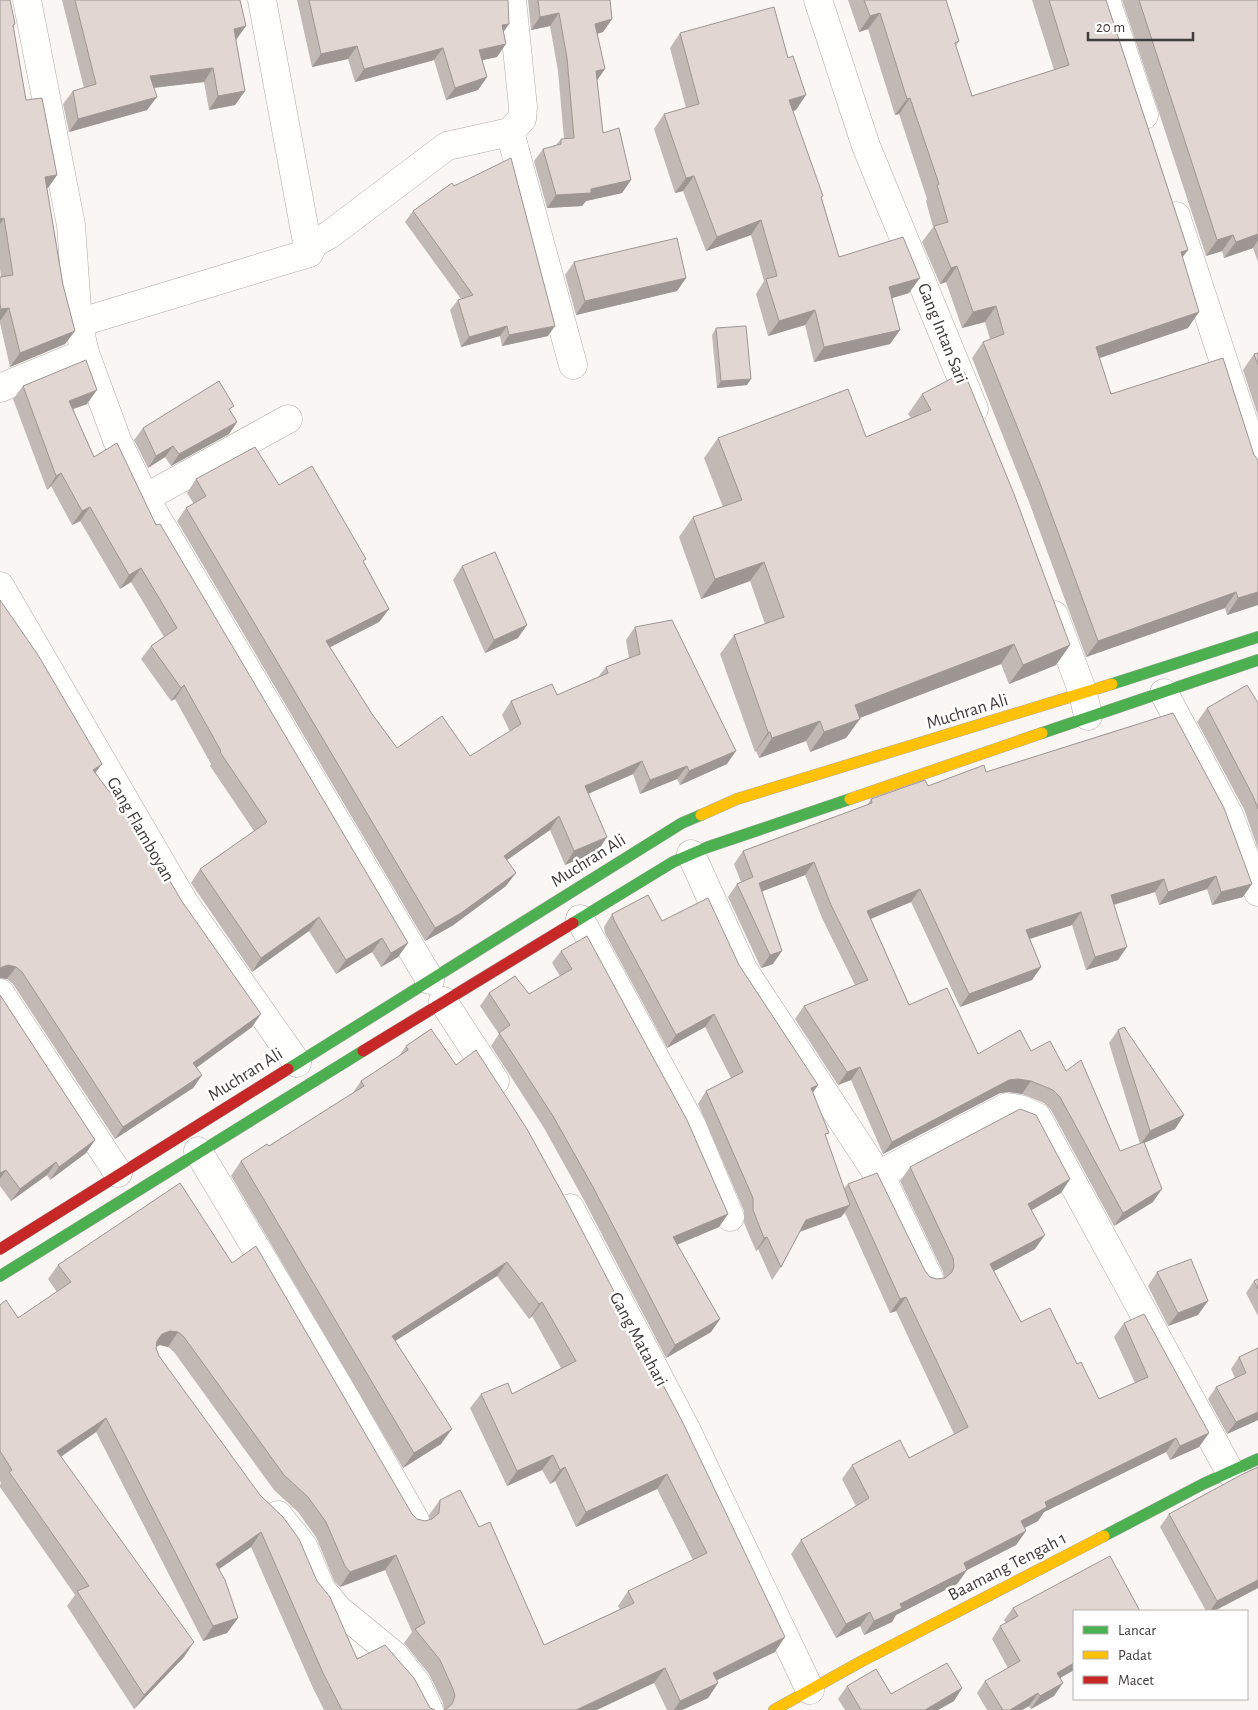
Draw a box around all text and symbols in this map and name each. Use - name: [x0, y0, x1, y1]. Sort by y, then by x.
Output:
- scale bar: [1088, 10, 1193, 42]
- text: 20 m: [1096, 20, 1125, 35]
- street label: Gang Intan Sari: [914, 281, 970, 386]
- street label: Muchran Ali: [924, 691, 1010, 733]
- street label: Gang Flamboyan: [103, 774, 177, 885]
- street label: Muchran Ali: [548, 831, 629, 891]
- street label: Muchran Ali: [205, 1045, 286, 1105]
- street label: Gang Matahari: [606, 1289, 670, 1390]
- street label: Baamang Tengah 1: [945, 1529, 1070, 1604]
- legend: [1073, 1610, 1248, 1700]
- text: Lancar: [1118, 1623, 1156, 1638]
- text: Padat: [1118, 1648, 1152, 1663]
- text: Macet: [1118, 1673, 1154, 1688]

